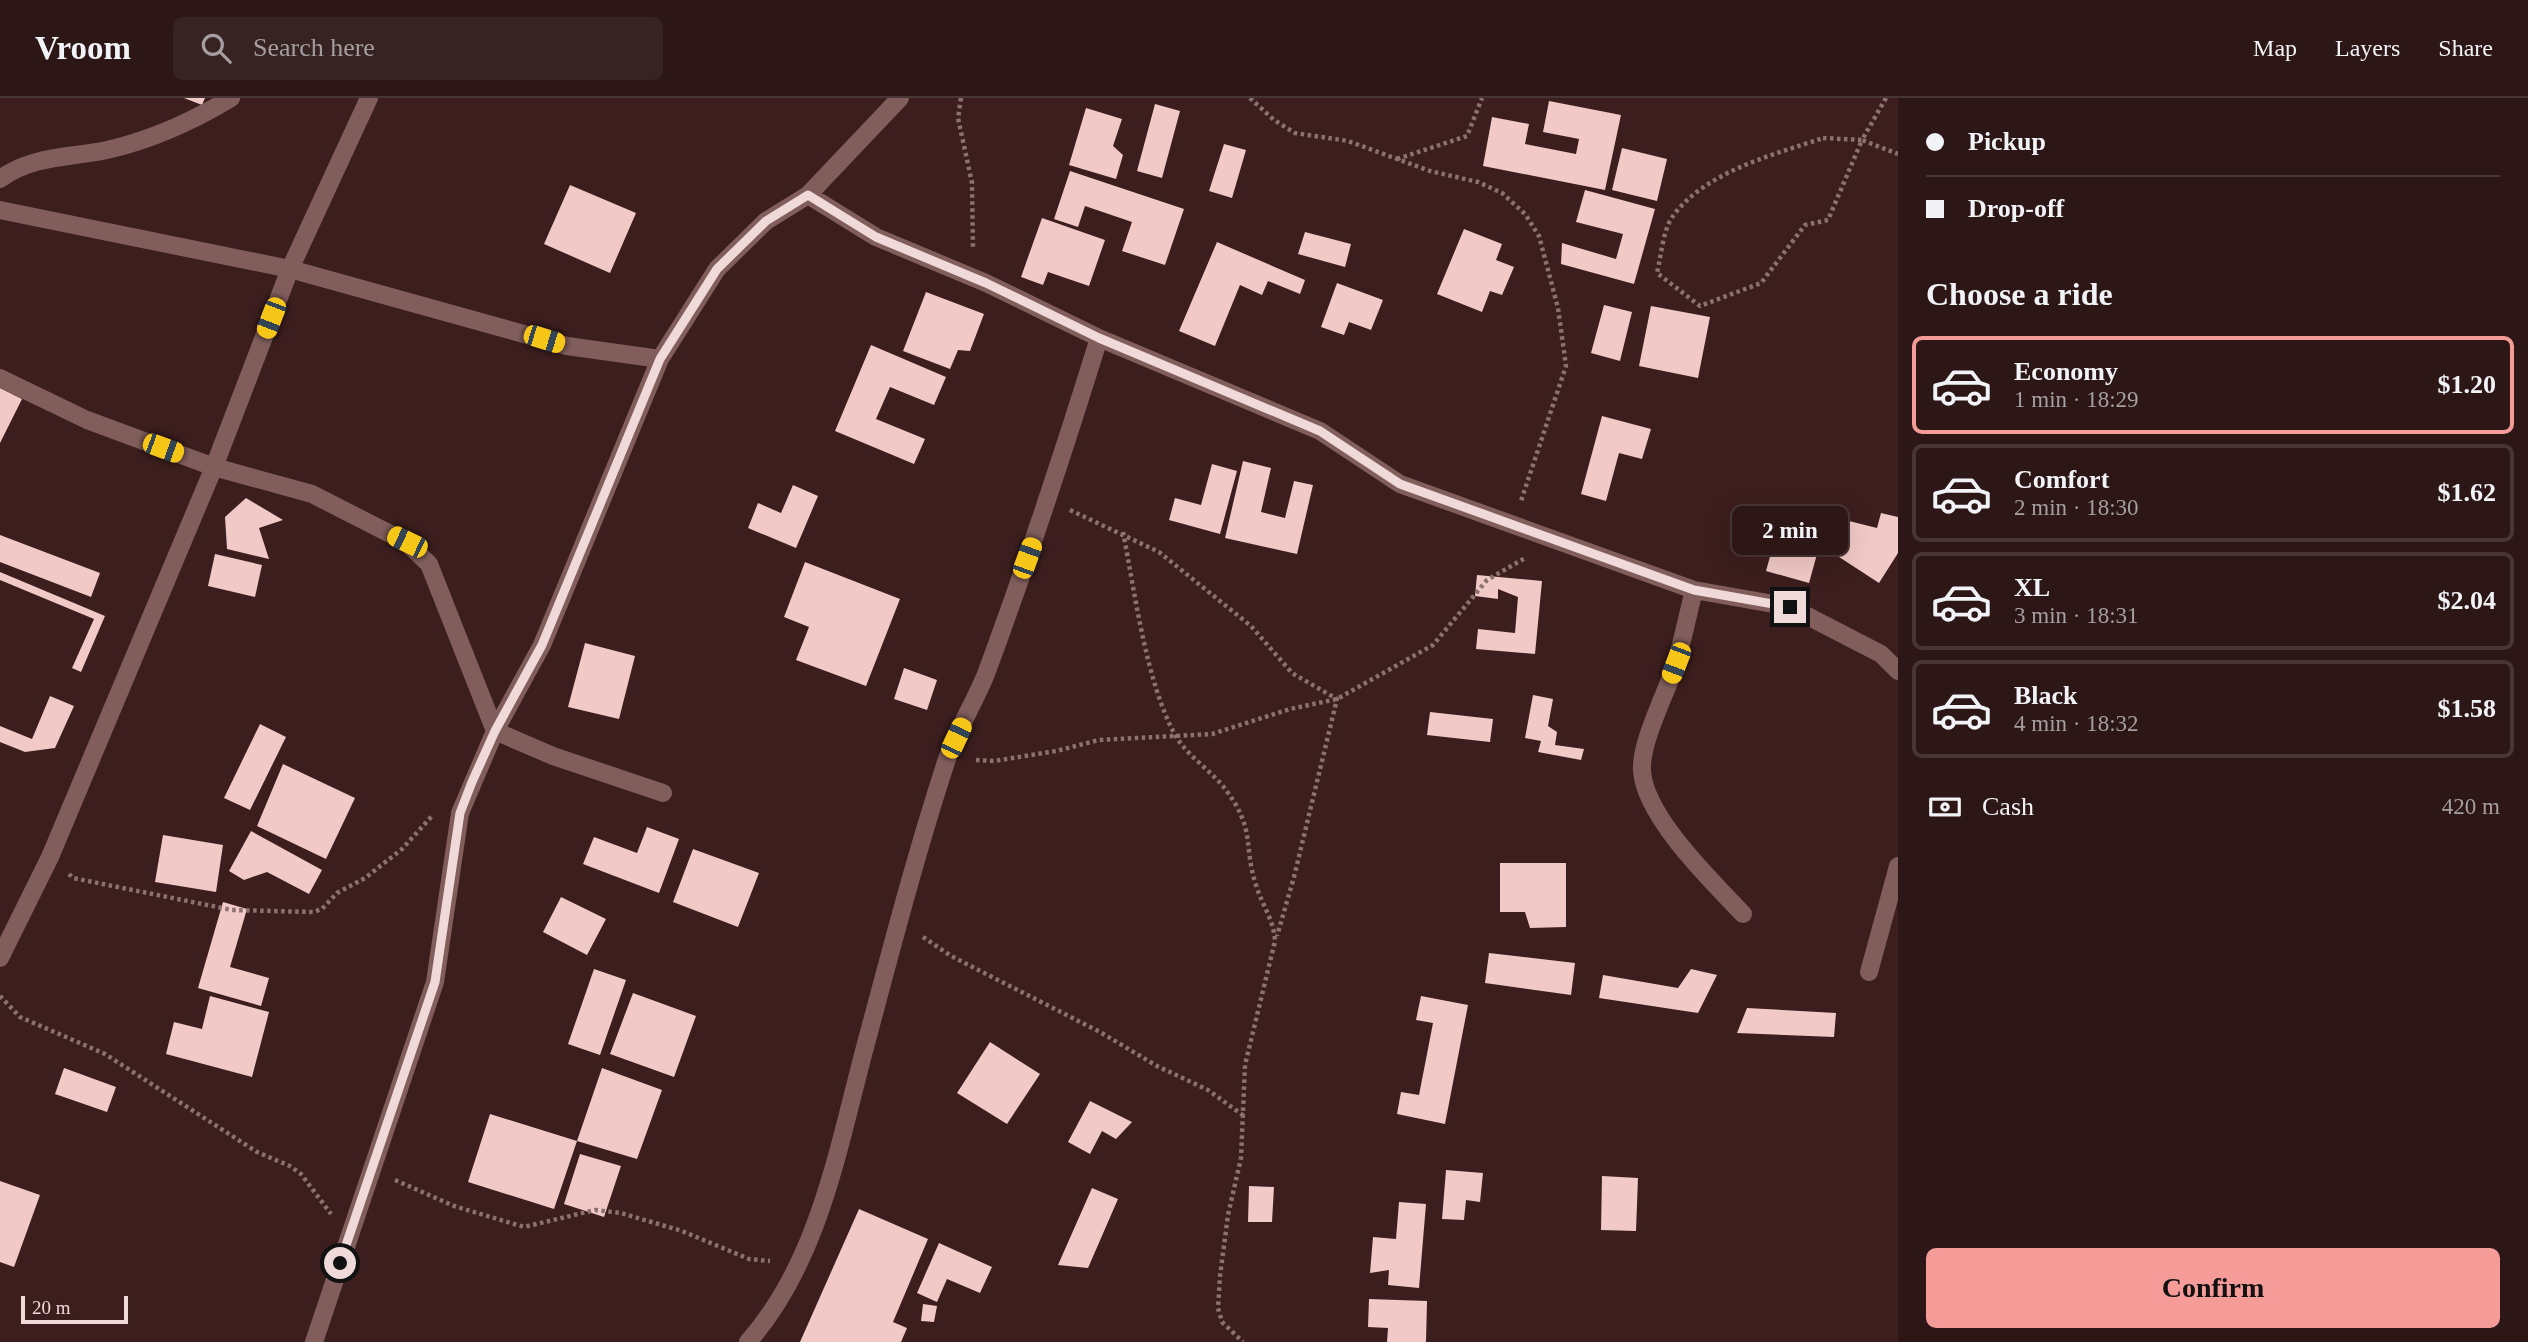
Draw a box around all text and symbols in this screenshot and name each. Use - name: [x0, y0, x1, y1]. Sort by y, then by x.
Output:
- search box: [173, 17, 663, 80]
- icon: search: [197, 29, 235, 67]
- text: Vroom: [35, 30, 131, 66]
- text: Search here: [253, 33, 375, 62]
- text: Map: [2253, 35, 2297, 61]
- text: Layers: [2335, 35, 2400, 61]
- text: Share: [2438, 35, 2493, 61]
- text: Pickup: [1968, 127, 2046, 156]
- text: Drop-off: [1968, 194, 2064, 223]
- text: Choose a ride: [1926, 276, 2113, 312]
- car: [254, 295, 289, 341]
- car: [521, 323, 568, 355]
- icon: car: [1930, 354, 1993, 417]
- text: Economy: [2014, 357, 2118, 386]
- text: $1.20: [2438, 370, 2496, 399]
- text: 1 min · 18:29: [2014, 387, 2139, 412]
- car: [140, 431, 187, 465]
- icon: car: [1930, 462, 1993, 525]
- text: Comfort: [2014, 465, 2109, 494]
- text: $1.62: [2438, 478, 2496, 507]
- text: 2 min · 18:30: [2014, 495, 2139, 520]
- callout: 2 min: [1732, 505, 1848, 554]
- text: 2 min: [1762, 518, 1818, 543]
- car: [384, 523, 431, 561]
- car: [1010, 535, 1045, 581]
- icon: car: [1930, 570, 1993, 633]
- text: XL: [2014, 573, 2050, 602]
- text: $2.04: [2438, 586, 2496, 615]
- route end: [1774, 591, 1806, 623]
- text: 3 min · 18:31: [2014, 603, 2139, 628]
- car: [1659, 640, 1694, 686]
- icon: car: [1930, 678, 1993, 741]
- text: Black: [2014, 681, 2078, 710]
- text: $1.58: [2438, 694, 2496, 723]
- text: 4 min · 18:32: [2014, 711, 2139, 736]
- car: [938, 715, 975, 761]
- icon: cash: [1926, 788, 1964, 826]
- text: Cash: [1982, 792, 2034, 821]
- text: 420 m: [2442, 794, 2500, 819]
- route start: [324, 1247, 356, 1279]
- button: Confirm: [1926, 1248, 2500, 1328]
- scale bar: [21, 1293, 128, 1325]
- text: 20 m: [32, 1297, 71, 1318]

